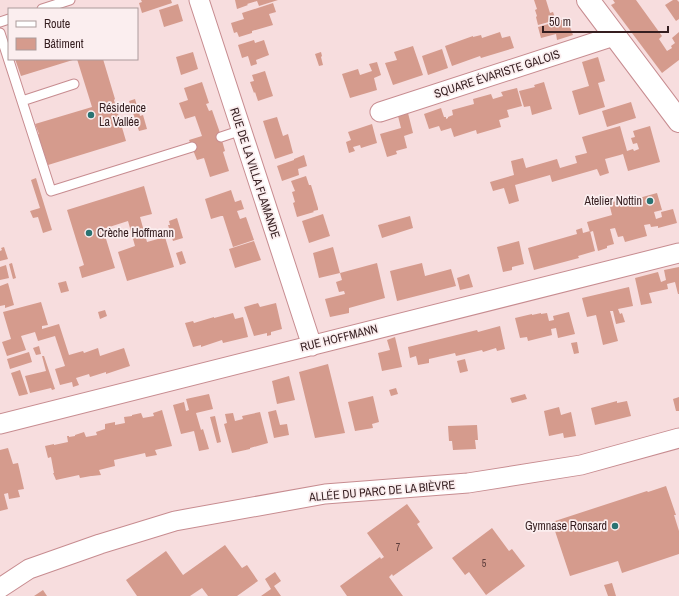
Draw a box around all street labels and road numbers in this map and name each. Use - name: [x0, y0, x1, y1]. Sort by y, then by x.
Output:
- street label: SQUARE ÉVARISTE GALOIS: [432, 46, 562, 102]
- street label: RUE DE LA VILLA FLAMANDE: [226, 106, 284, 240]
- street label: RUE HOFFMANN: [299, 321, 379, 355]
- street label: ALLÉE DU PARC DE LA BIÈVRE: [307, 477, 456, 505]

